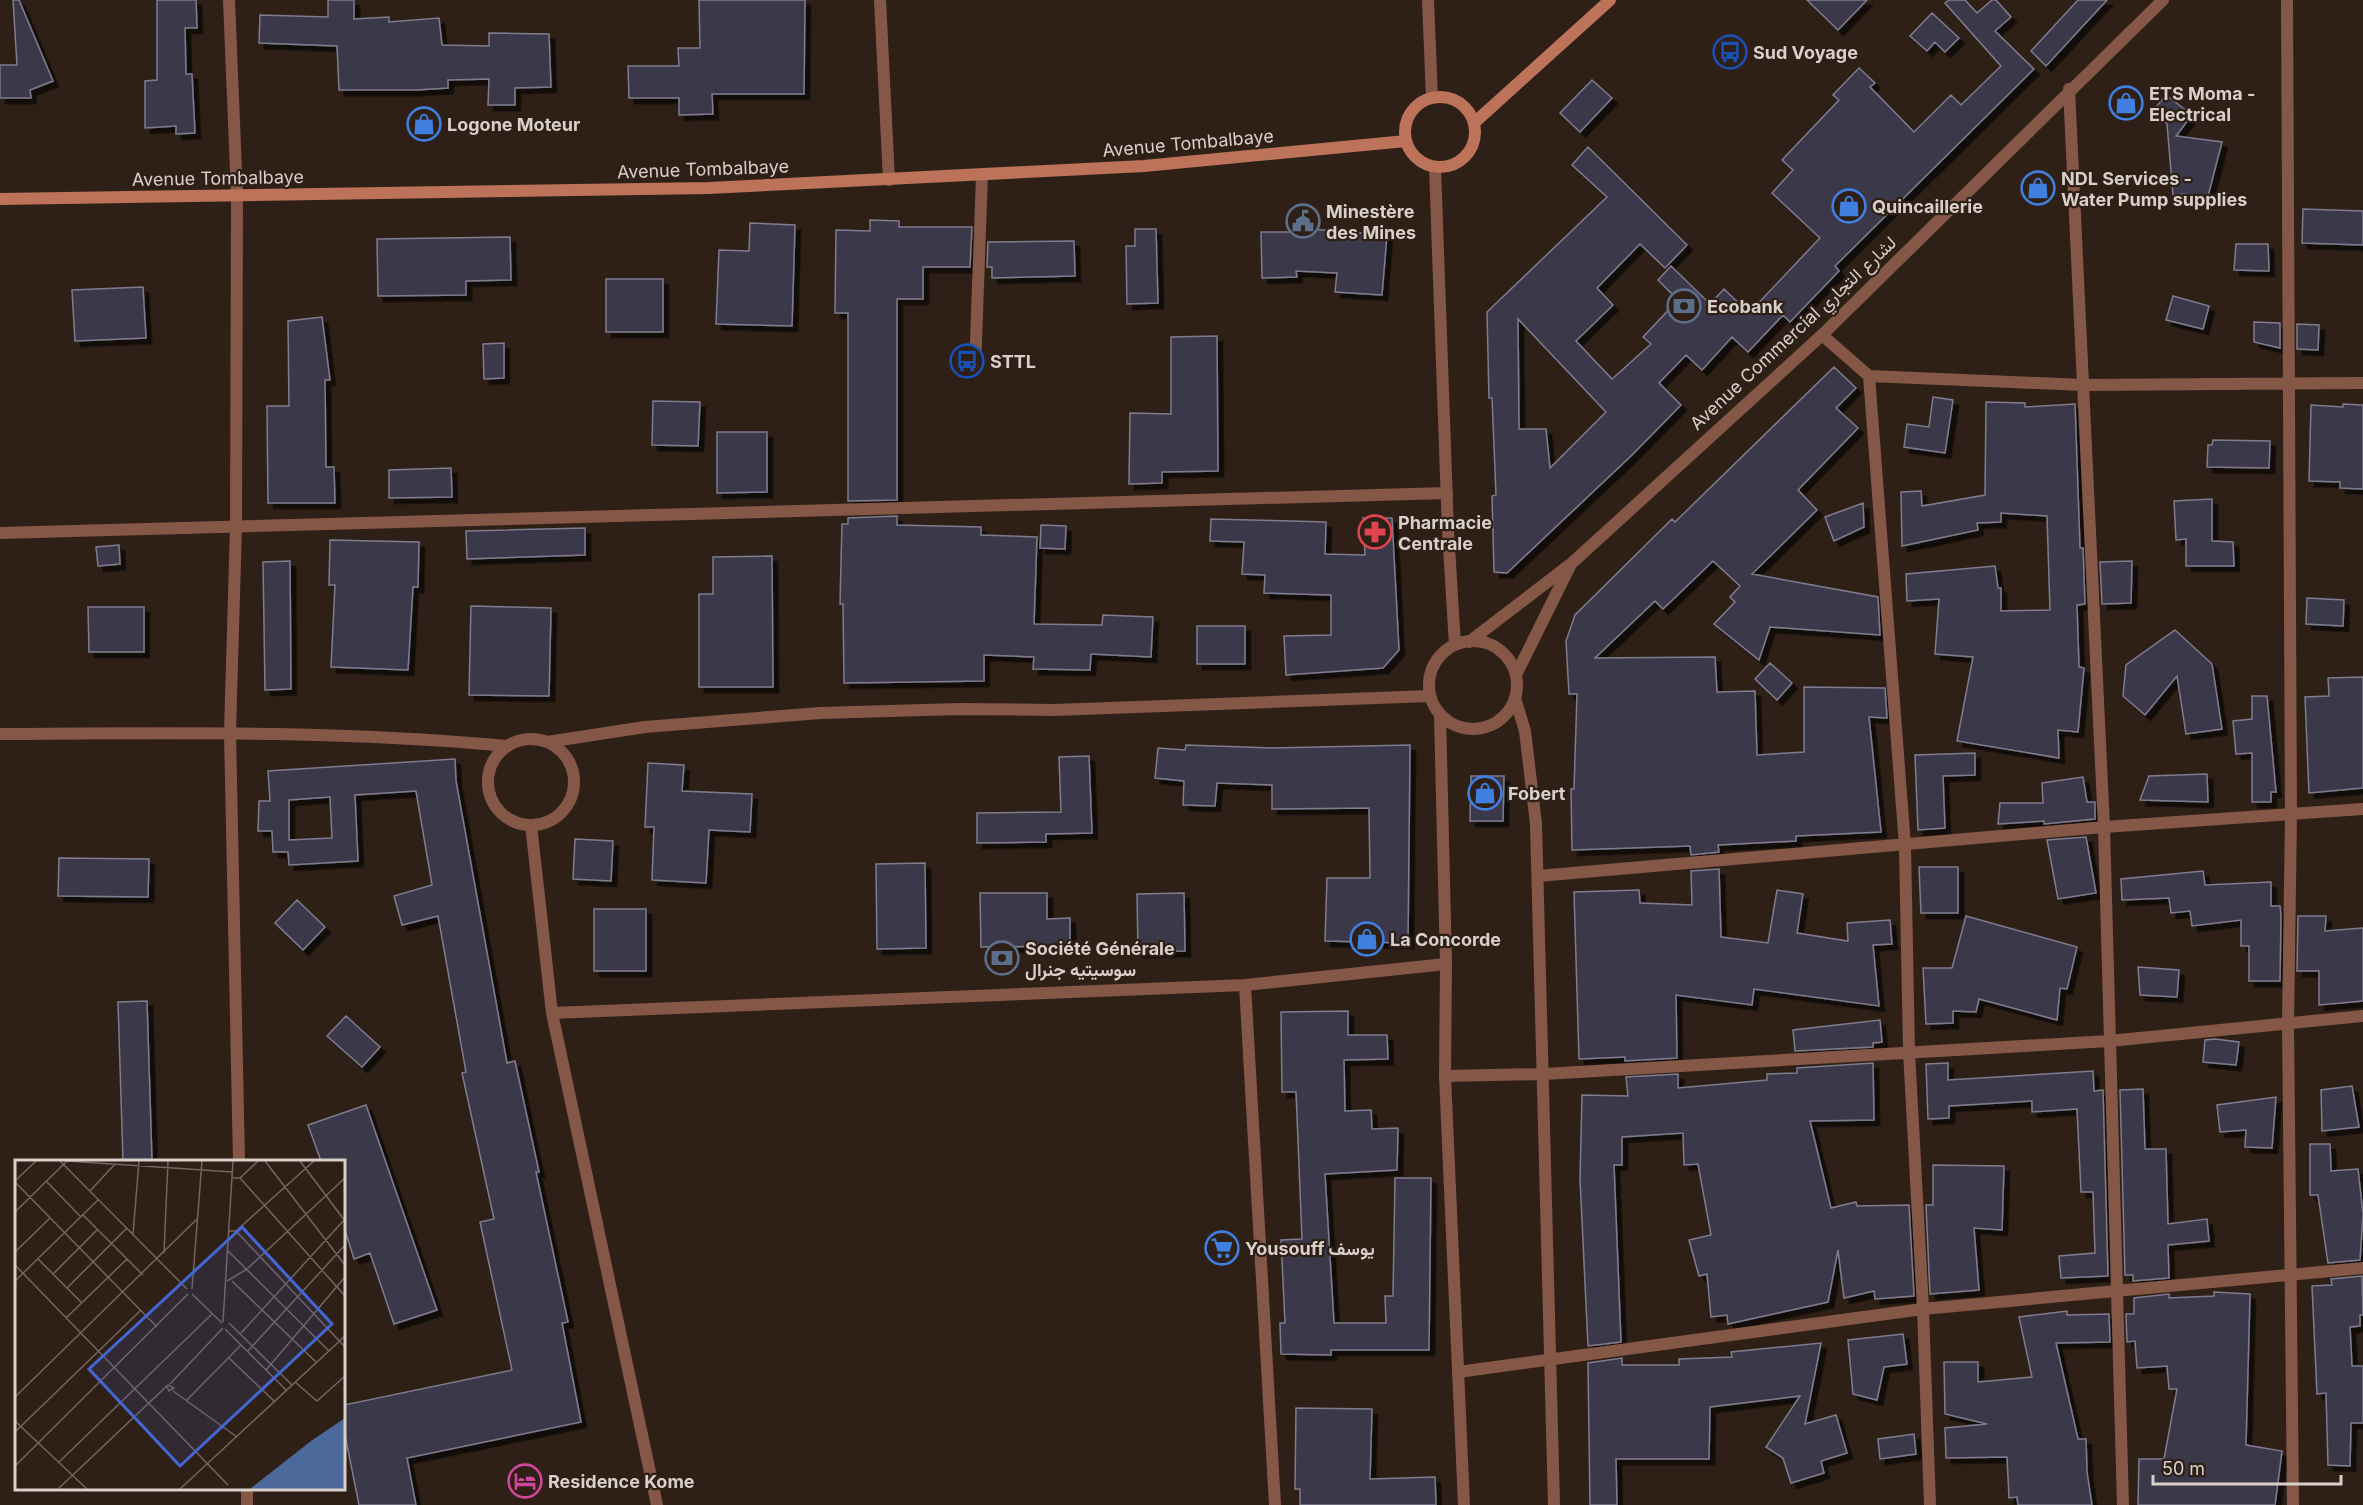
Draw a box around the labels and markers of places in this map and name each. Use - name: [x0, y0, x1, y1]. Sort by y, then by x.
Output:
- bus stop icon: Sud Voyage: [1712, 34, 1748, 70]
- place label: Sud Voyage: [1753, 42, 1858, 63]
- place label: ETS Moma - Electrical: [2149, 83, 2255, 125]
- shop icon: ETS Moma - Electrical: [2108, 85, 2144, 121]
- shop icon: Logone Moteur: [406, 106, 442, 142]
- place label: Logone Moteur: [447, 114, 580, 135]
- place label: NDL Services - Water Pump supplies: [2061, 168, 2247, 210]
- shop icon: NDL Services - Water Pump supplies: [2020, 170, 2056, 206]
- shop icon: Quincaillerie: [1831, 188, 1867, 224]
- place label: Quincaillerie: [1872, 196, 1983, 217]
- place label: Minestère des Mines: [1326, 201, 1416, 243]
- public building icon: Minestère des Mines: [1285, 203, 1321, 239]
- bank icon: Ecobank: [1666, 288, 1702, 324]
- place label: Ecobank: [1707, 296, 1784, 317]
- bus stop icon: STTL: [949, 343, 985, 379]
- place label: STTL: [990, 351, 1036, 372]
- place label: Pharmacie Centrale: [1398, 512, 1492, 554]
- pharmacy icon: Pharmacie Centrale: [1357, 514, 1393, 550]
- shop icon: Fobert: [1467, 775, 1503, 811]
- place label: Fobert: [1508, 783, 1566, 804]
- shop icon: La Concorde: [1349, 921, 1385, 957]
- place label: La Concorde: [1390, 929, 1501, 950]
- place label: Société Générale سوسيتيه جنرال: [1025, 938, 1175, 981]
- bank icon: Société Générale سوسيتيه جنرال: [984, 940, 1020, 976]
- supermarket icon: Yousouff يوسف: [1204, 1230, 1240, 1266]
- place label: Yousouff يوسف: [1245, 1238, 1375, 1260]
- hotel icon: Residence Kome: [507, 1463, 543, 1499]
- place label: Residence Kome: [548, 1471, 695, 1492]

